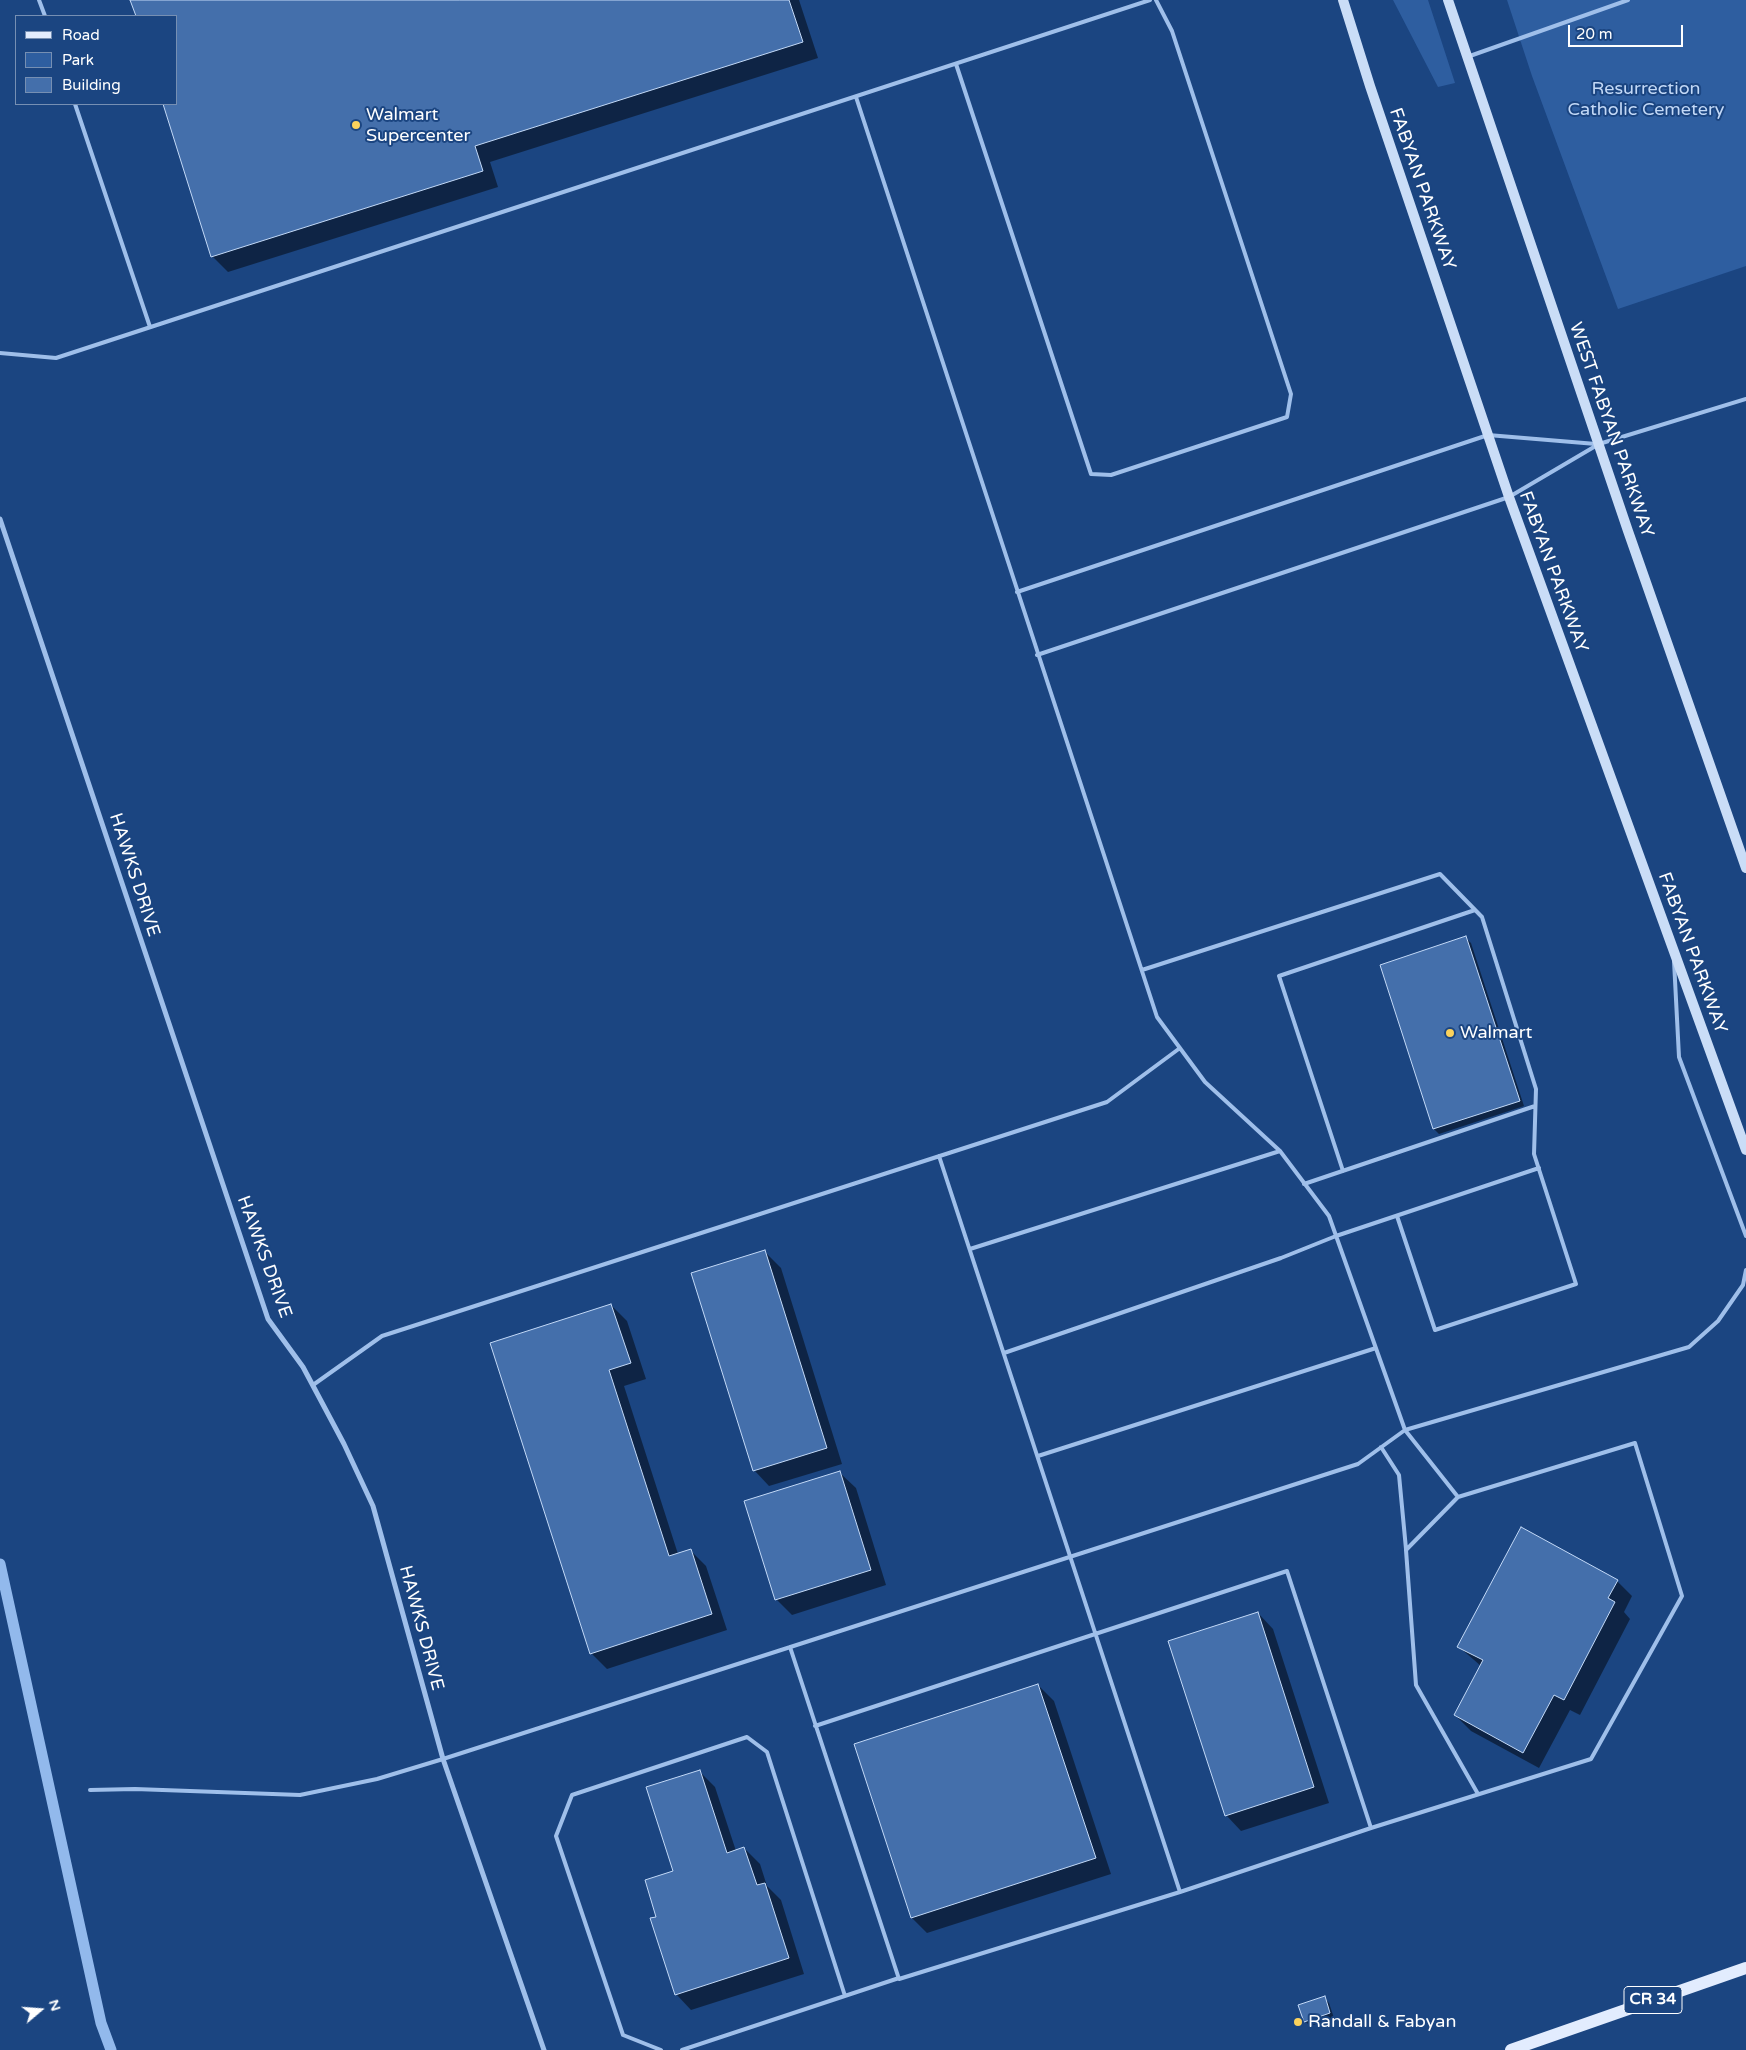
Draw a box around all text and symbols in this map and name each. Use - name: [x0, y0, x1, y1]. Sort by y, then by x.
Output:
- legend: [15, 15, 178, 105]
- scale bar: [1571, 15, 1686, 47]
- text: 20 m: [1576, 25, 1613, 43]
- text: Road: [62, 26, 100, 44]
- text: Park: [62, 51, 94, 69]
- text: Building: [62, 76, 121, 94]
- park label: Resurrection Catholic Cemetery: [1567, 78, 1725, 120]
- place label: Walmart Supercenter: [366, 104, 470, 146]
- street label: FABYAN PARKWAY: [1384, 105, 1460, 273]
- marker: Walmart Supercenter: [350, 119, 362, 131]
- street label: WEST FABYAN PARKWAY: [1564, 320, 1658, 540]
- street label: FABYAN PARKWAY: [1514, 488, 1592, 656]
- street label: HAWKS DRIVE: [104, 811, 164, 939]
- street label: FABYAN PARKWAY: [1653, 869, 1731, 1037]
- place label: Walmart: [1460, 1022, 1532, 1044]
- marker: Walmart: [1444, 1027, 1456, 1039]
- street label: HAWKS DRIVE: [232, 1193, 296, 1321]
- street label: HAWKS DRIVE: [394, 1563, 448, 1693]
- north arrow: [15, 1985, 65, 2035]
- road number: CR 34: [1624, 1986, 1682, 2014]
- text: N: [45, 1997, 65, 2013]
- place label: Randall & Fabyan: [1308, 2011, 1456, 2033]
- marker: Randall & Fabyan: [1292, 2016, 1304, 2028]

